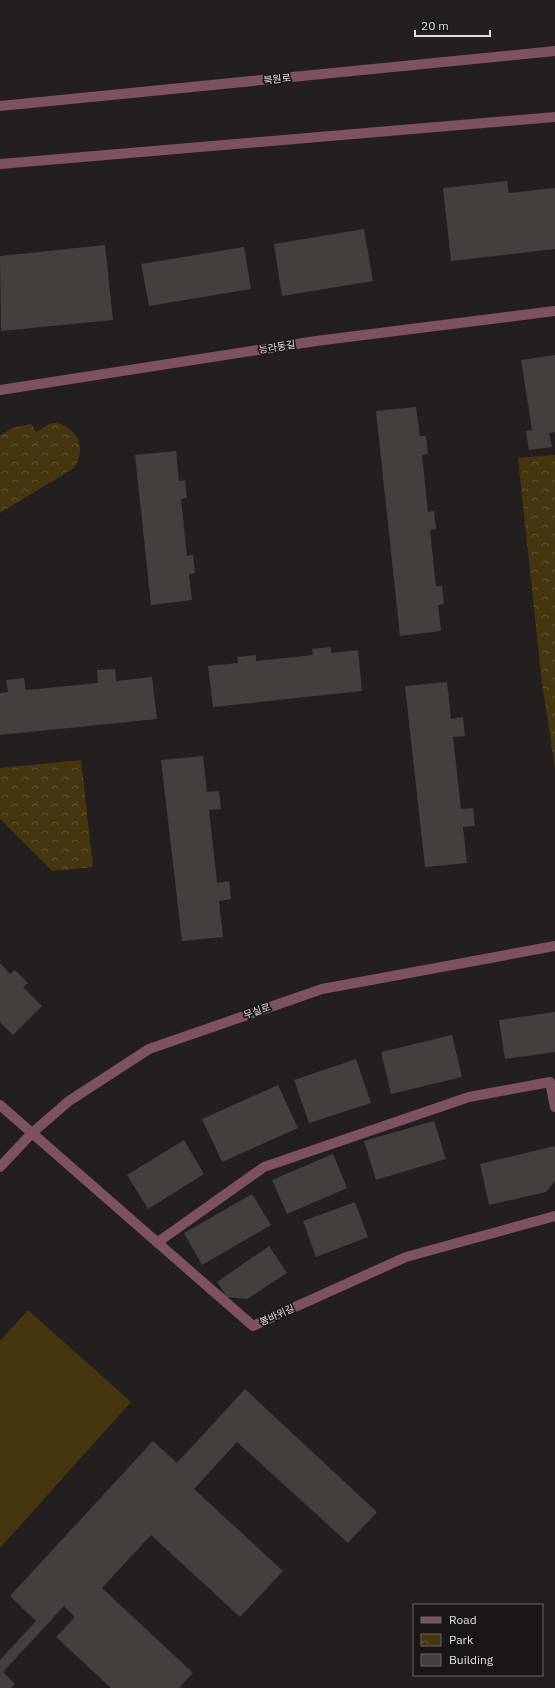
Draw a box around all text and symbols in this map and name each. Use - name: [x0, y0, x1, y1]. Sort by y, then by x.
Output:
- scale bar: [415, 12, 490, 38]
- text: 20 m: [421, 18, 449, 33]
- street label: 북원로: [263, 71, 291, 87]
- street label: 능라동길: [258, 338, 296, 356]
- street label: 무실로: [242, 1000, 272, 1022]
- street label: 봉바위길: [258, 1302, 296, 1328]
- legend: [413, 1604, 543, 1676]
- text: Road: [449, 1612, 477, 1627]
- text: Park: [449, 1632, 474, 1647]
- text: Building: [449, 1652, 494, 1667]

